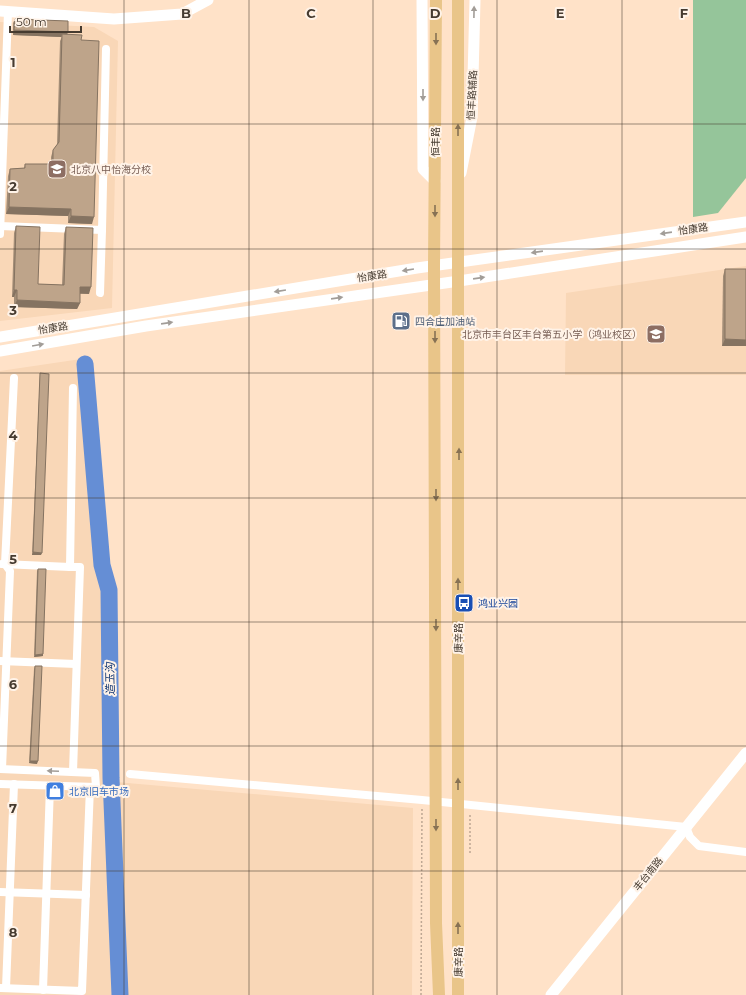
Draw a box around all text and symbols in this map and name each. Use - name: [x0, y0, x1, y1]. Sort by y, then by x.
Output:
- text: B: [181, 5, 191, 21]
- text: C: [306, 5, 316, 21]
- text: D: [430, 5, 441, 21]
- text: E: [556, 5, 565, 21]
- text: F: [680, 5, 688, 21]
- one-way arrow: [471, 6, 478, 18]
- scale bar: [10, 8, 81, 34]
- text: 50 m: [16, 14, 47, 29]
- one-way arrow: [433, 33, 439, 46]
- text: 1: [10, 54, 16, 70]
- street label: 恒丰路辅路: [464, 70, 480, 120]
- one-way arrow: [420, 89, 426, 102]
- one-way arrow: [455, 123, 461, 136]
- street label: 恒丰路: [429, 127, 442, 157]
- school or university icon: 北京八中怡海分校: [46, 158, 68, 180]
- place label: 北京八中怡海分校: [71, 163, 151, 176]
- text: 2: [9, 178, 17, 194]
- one-way arrow: [432, 205, 438, 218]
- street label: 怡康路: [677, 220, 709, 238]
- one-way arrow: [660, 230, 672, 236]
- one-way arrow: [531, 249, 543, 255]
- street label: 怡康路: [356, 267, 388, 285]
- one-way arrow: [402, 267, 414, 273]
- one-way arrow: [473, 275, 485, 281]
- one-way arrow: [274, 288, 286, 294]
- one-way arrow: [331, 295, 343, 301]
- text: 3: [8, 302, 17, 318]
- fuel station icon: 四合庄加油站: [390, 310, 412, 332]
- place label: 四合庄加油站: [415, 315, 475, 328]
- street label: 怡康路: [37, 319, 69, 337]
- one-way arrow: [160, 320, 173, 326]
- school or university icon: 北京市丰台区丰台第五小学（鸿业校区）: [645, 323, 667, 345]
- place label: 北京市丰台区丰台第五小学（鸿业校区）: [462, 328, 642, 341]
- one-way arrow: [432, 331, 438, 344]
- one-way arrow: [32, 341, 45, 347]
- text: 4: [9, 427, 18, 443]
- one-way arrow: [456, 447, 462, 460]
- one-way arrow: [433, 489, 439, 502]
- text: 5: [9, 551, 17, 567]
- one-way arrow: [455, 577, 461, 590]
- bus stop icon: 鸿业兴园: [453, 592, 475, 614]
- place label: 鸿业兴园: [478, 597, 518, 610]
- one-way arrow: [433, 619, 439, 632]
- street label: 康辛路: [452, 623, 465, 653]
- water label: 造玉沟: [103, 661, 117, 696]
- text: 6: [9, 676, 18, 692]
- one-way arrow: [47, 768, 59, 775]
- one-way arrow: [455, 777, 461, 790]
- shop icon: 北京旧车市场: [44, 780, 66, 802]
- place label: 北京旧车市场: [69, 785, 129, 798]
- text: 7: [9, 800, 17, 816]
- one-way arrow: [433, 819, 439, 832]
- street label: 丰台南路: [630, 854, 666, 894]
- one-way arrow: [455, 921, 461, 934]
- text: 8: [9, 924, 18, 940]
- street label: 康辛路: [452, 947, 465, 977]

